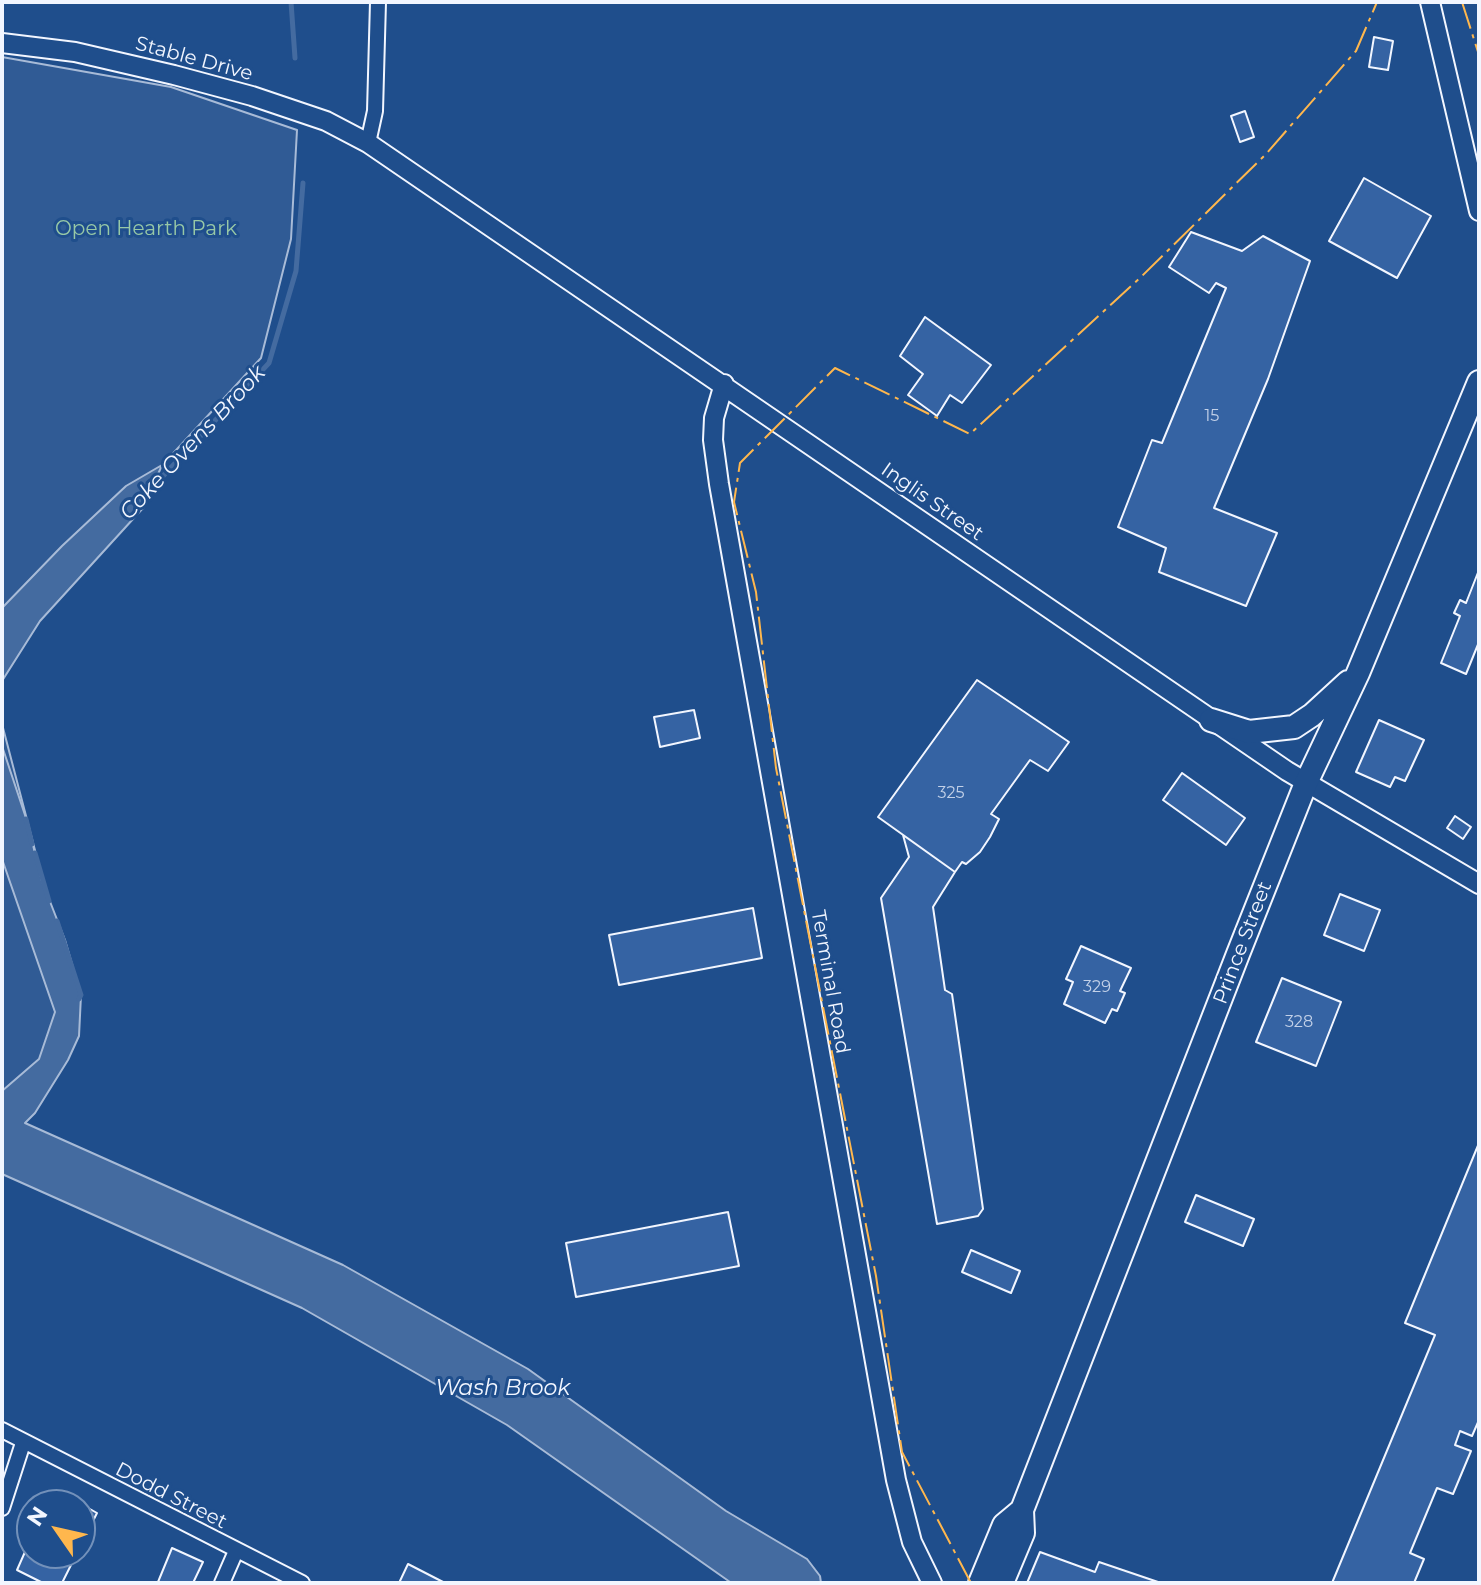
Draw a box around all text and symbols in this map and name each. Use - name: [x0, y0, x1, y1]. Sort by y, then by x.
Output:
- street label: Stable Drive: [133, 32, 255, 86]
- park label: Open Hearth Park: [55, 217, 237, 241]
- water label: Coke Ovens Brook: [115, 360, 271, 526]
- house number: 15: [1205, 406, 1219, 426]
- street label: Inglis Street: [876, 458, 988, 546]
- house number: 325: [937, 783, 965, 803]
- street label: Prince Street: [1209, 878, 1277, 1008]
- street label: Terminal Road: [806, 908, 854, 1056]
- house number: 329: [1083, 977, 1111, 997]
- house number: 328: [1285, 1012, 1313, 1032]
- water label: Wash Brook: [436, 1376, 570, 1402]
- street label: Dodd Street: [111, 1458, 231, 1534]
- north arrow: [16, 1489, 96, 1569]
- text: N: [21, 1501, 54, 1531]

